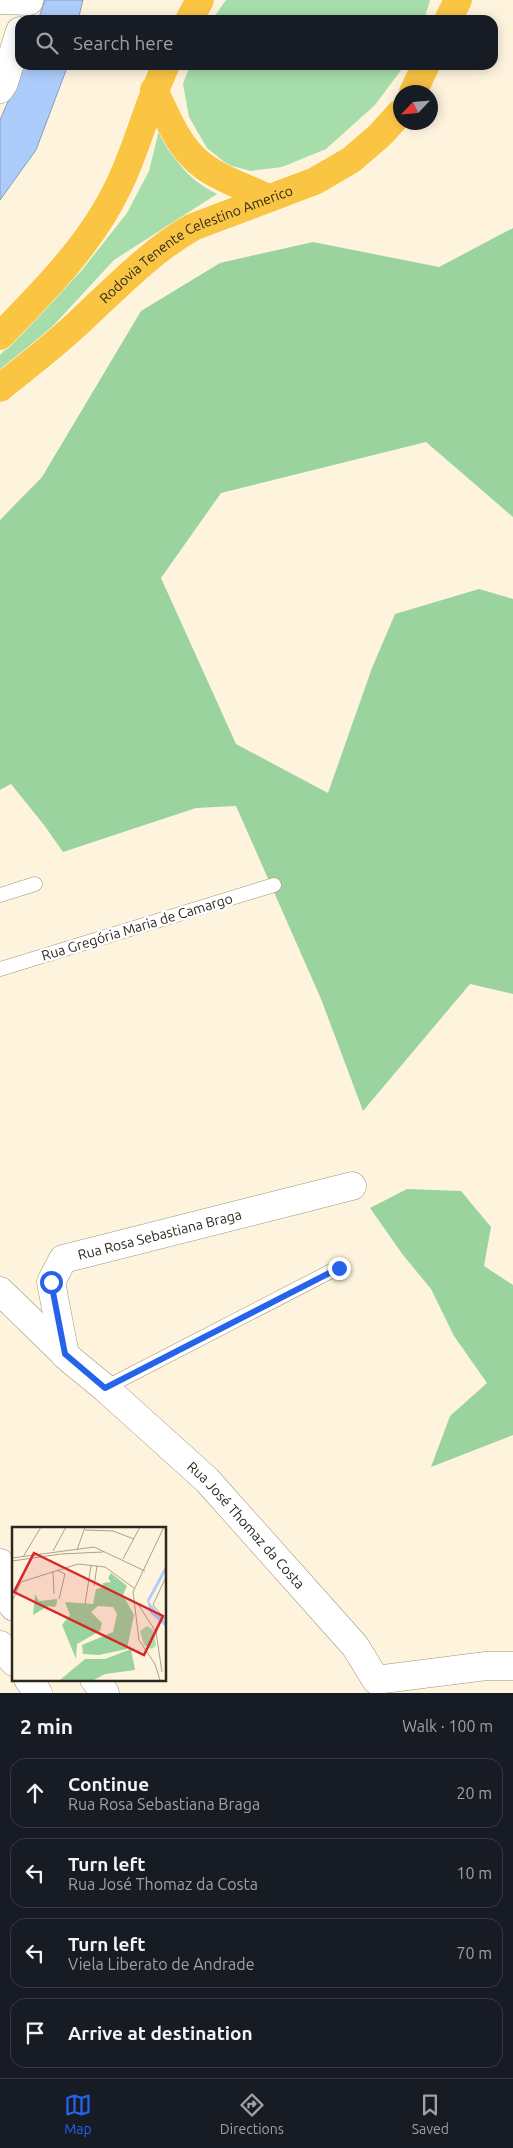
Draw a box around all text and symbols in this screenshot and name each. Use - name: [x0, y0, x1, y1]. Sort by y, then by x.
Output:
- search box: [15, 15, 498, 70]
- icon: search: [33, 29, 61, 57]
- text: Search here: [73, 32, 173, 54]
- north arrow: [393, 85, 438, 130]
- street label: Rodovia Tenente Celestino Americo: [96, 182, 295, 307]
- street label: Rua Gregória Maria de Camargo: [40, 890, 234, 964]
- street label: Rua Rosa Sebastiana Braga: [76, 1206, 243, 1263]
- route end: [328, 1257, 351, 1280]
- route start: [40, 1271, 63, 1294]
- street label: Rua José Thomaz da Costa: [184, 1458, 308, 1592]
- inset map: [12, 1527, 166, 1680]
- text: 2 min: [20, 1714, 73, 1738]
- text: Walk · 100 m: [402, 1717, 493, 1735]
- text: Continue: [68, 1773, 149, 1795]
- icon: ahead: [21, 1779, 49, 1807]
- text: 20 m: [456, 1784, 492, 1802]
- text: Rua Rosa Sebastiana Braga: [68, 1795, 260, 1813]
- text: Turn left: [68, 1853, 146, 1875]
- icon: left: [21, 1859, 49, 1887]
- text: 10 m: [456, 1864, 492, 1882]
- text: Rua José Thomaz da Costa: [68, 1875, 258, 1893]
- text: Turn left: [68, 1933, 146, 1955]
- icon: left: [21, 1939, 49, 1967]
- text: 70 m: [456, 1944, 492, 1962]
- text: Viela Liberato de Andrade: [68, 1955, 255, 1973]
- icon: arrive: [21, 2019, 49, 2047]
- text: Arrive at destination: [68, 2022, 253, 2044]
- tab: Map: [64, 2091, 92, 2137]
- tab: Directions: [220, 2091, 284, 2137]
- tab: Saved: [412, 2091, 449, 2137]

